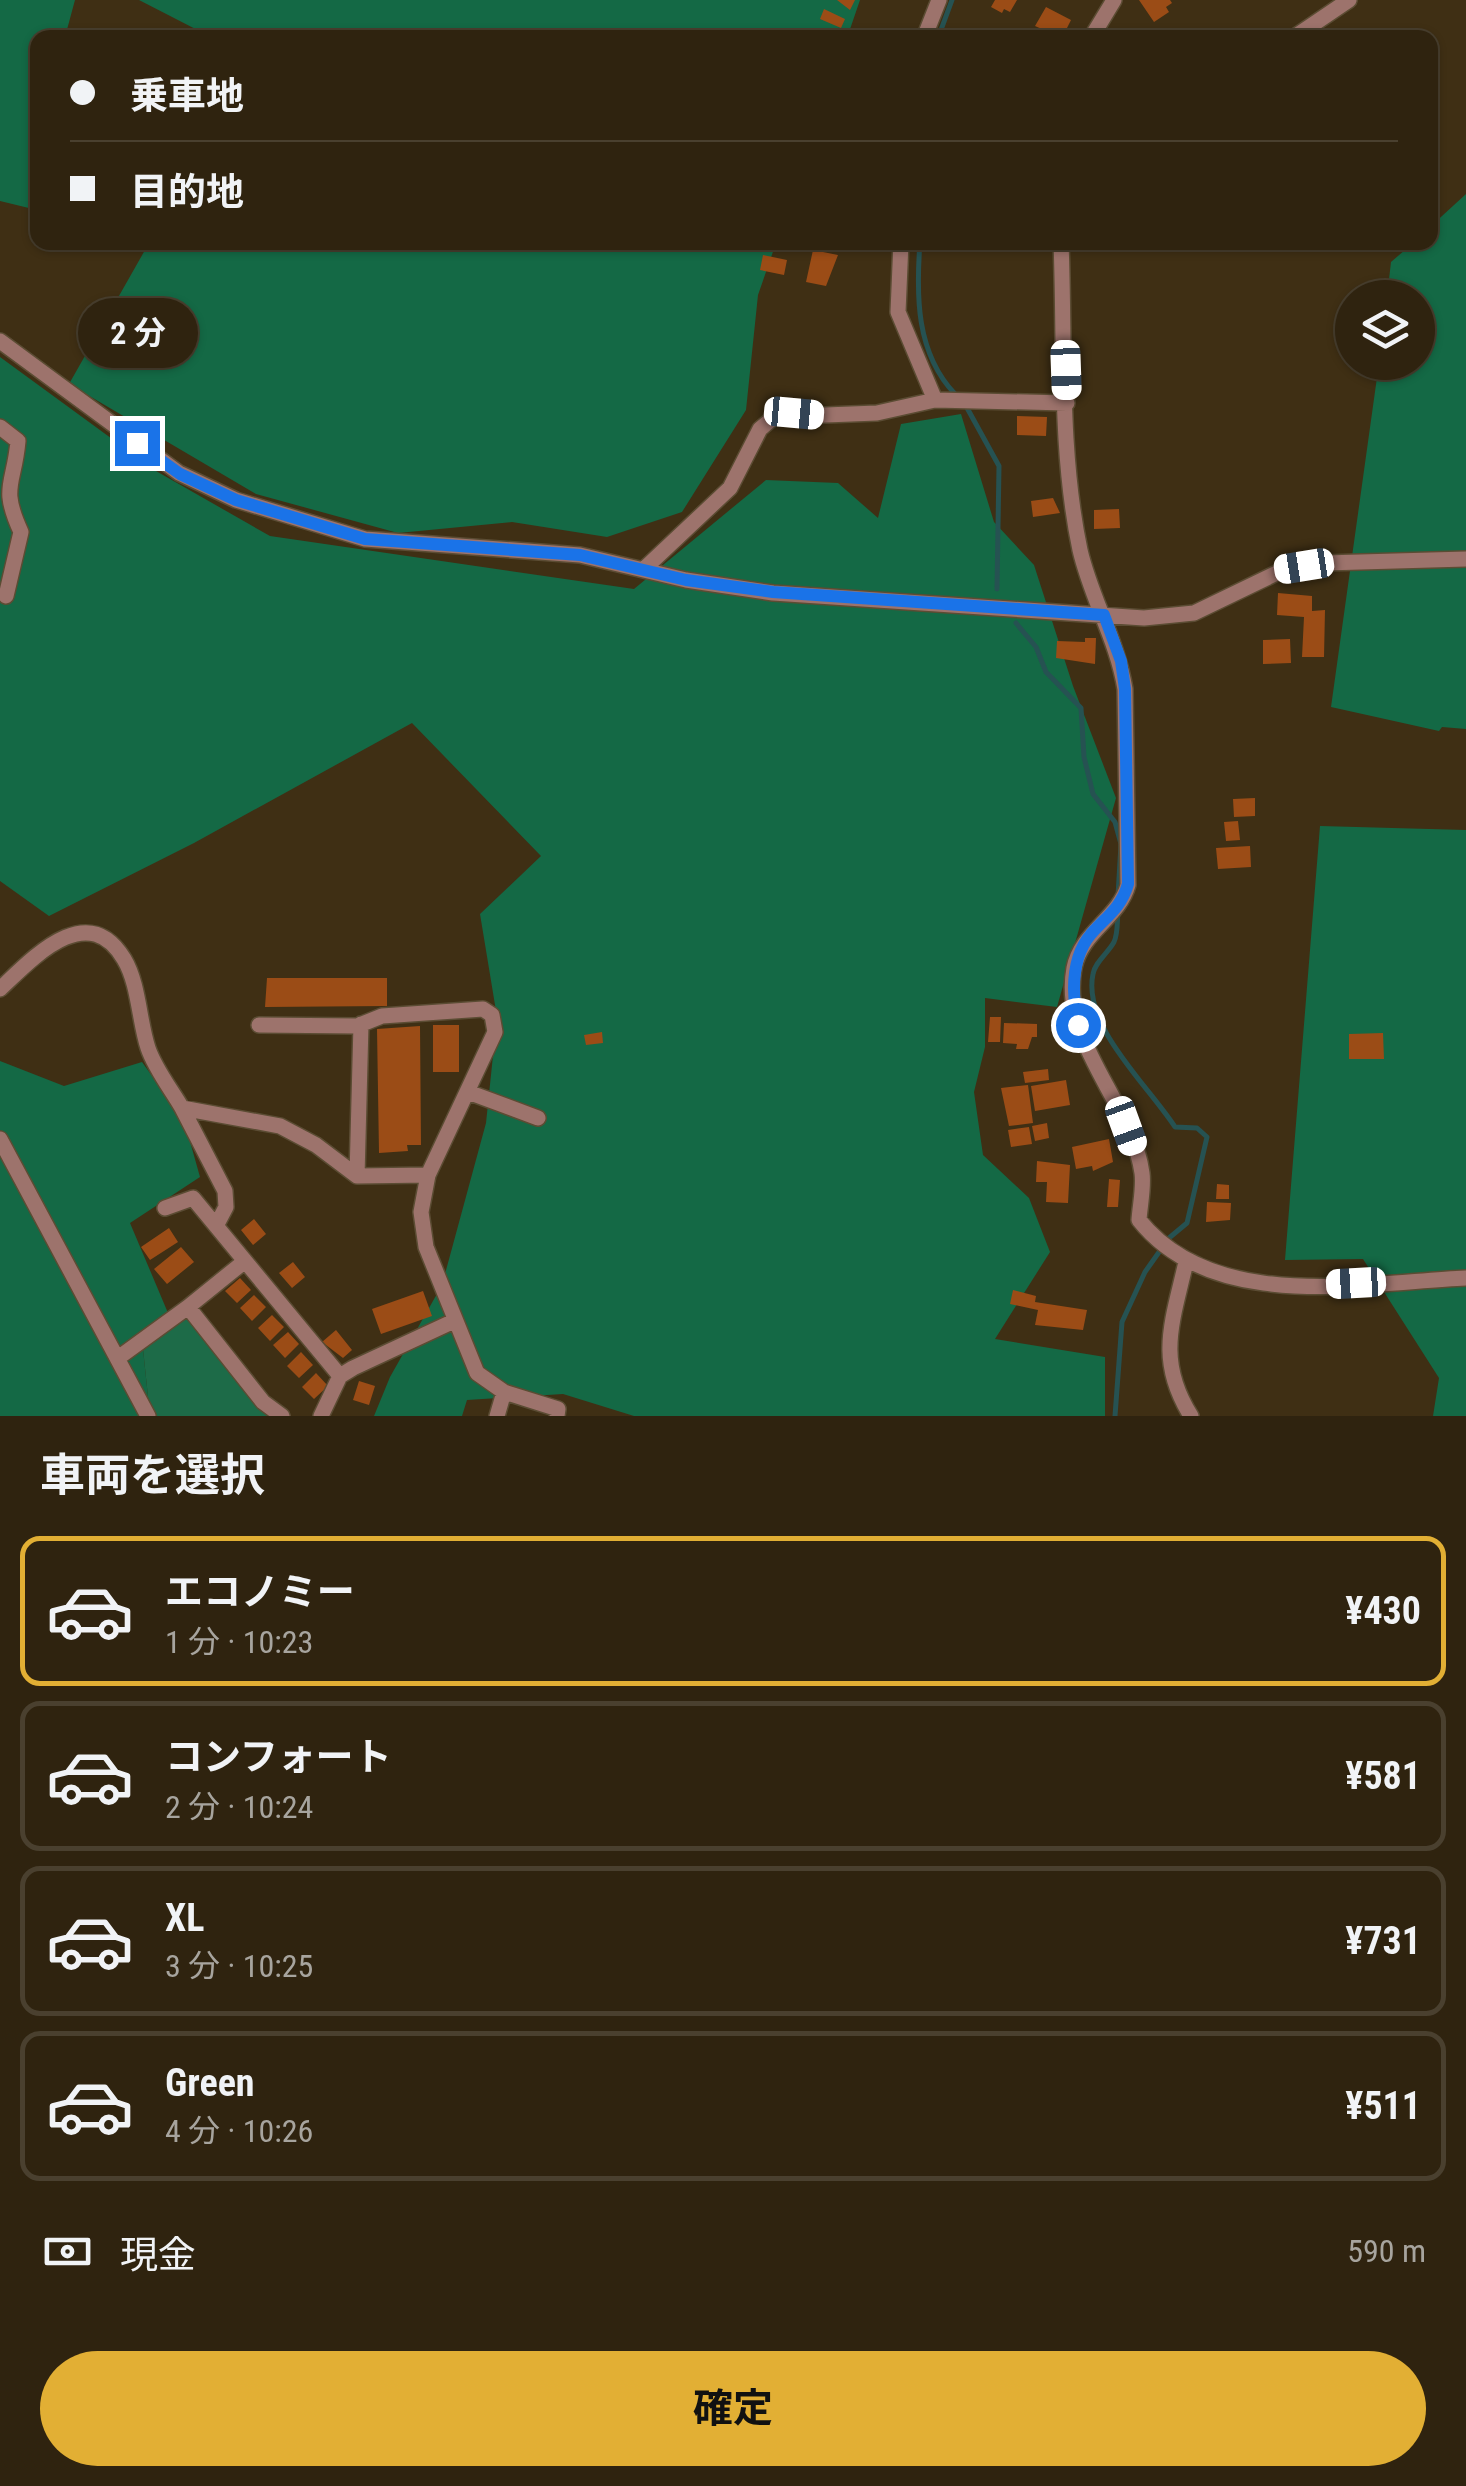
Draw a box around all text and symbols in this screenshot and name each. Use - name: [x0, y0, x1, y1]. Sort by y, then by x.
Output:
- text: 乗車地: [130, 74, 244, 118]
- text: 目的地: [130, 170, 244, 214]
- map controls: [1335, 280, 1435, 380]
- button: layers: [1335, 280, 1435, 380]
- callout: 2 分: [77, 298, 197, 368]
- text: 2 分: [110, 314, 166, 352]
- car: [1050, 339, 1082, 401]
- car: [763, 395, 825, 431]
- route end: [115, 421, 160, 466]
- car: [1272, 546, 1336, 586]
- route start: [1056, 1003, 1101, 1048]
- car: [1102, 1093, 1150, 1159]
- car: [1325, 1266, 1387, 1300]
- text: 車両を選択: [40, 1449, 265, 1502]
- icon: car: [45, 1566, 135, 1656]
- text: エコノミー: [165, 1570, 355, 1614]
- text: ¥430: [1345, 1589, 1421, 1633]
- text: 1 分 · 10:23: [165, 1623, 313, 1661]
- icon: car: [45, 1731, 135, 1821]
- text: コンフォート: [165, 1735, 392, 1779]
- text: ¥581: [1345, 1754, 1421, 1798]
- text: 2 分 · 10:24: [165, 1788, 313, 1826]
- icon: car: [45, 1896, 135, 1986]
- text: XL: [165, 1896, 204, 1940]
- text: ¥731: [1345, 1919, 1421, 1963]
- text: 3 分 · 10:25: [165, 1947, 313, 1985]
- icon: car: [45, 2061, 135, 2151]
- text: Green: [165, 2061, 255, 2105]
- text: ¥511: [1345, 2084, 1421, 2128]
- text: 4 分 · 10:26: [165, 2112, 313, 2150]
- icon: cash: [40, 2224, 95, 2279]
- text: 590 m: [1347, 2232, 1426, 2270]
- text: 現金: [120, 2233, 196, 2277]
- button: 確定: [40, 2351, 1426, 2466]

